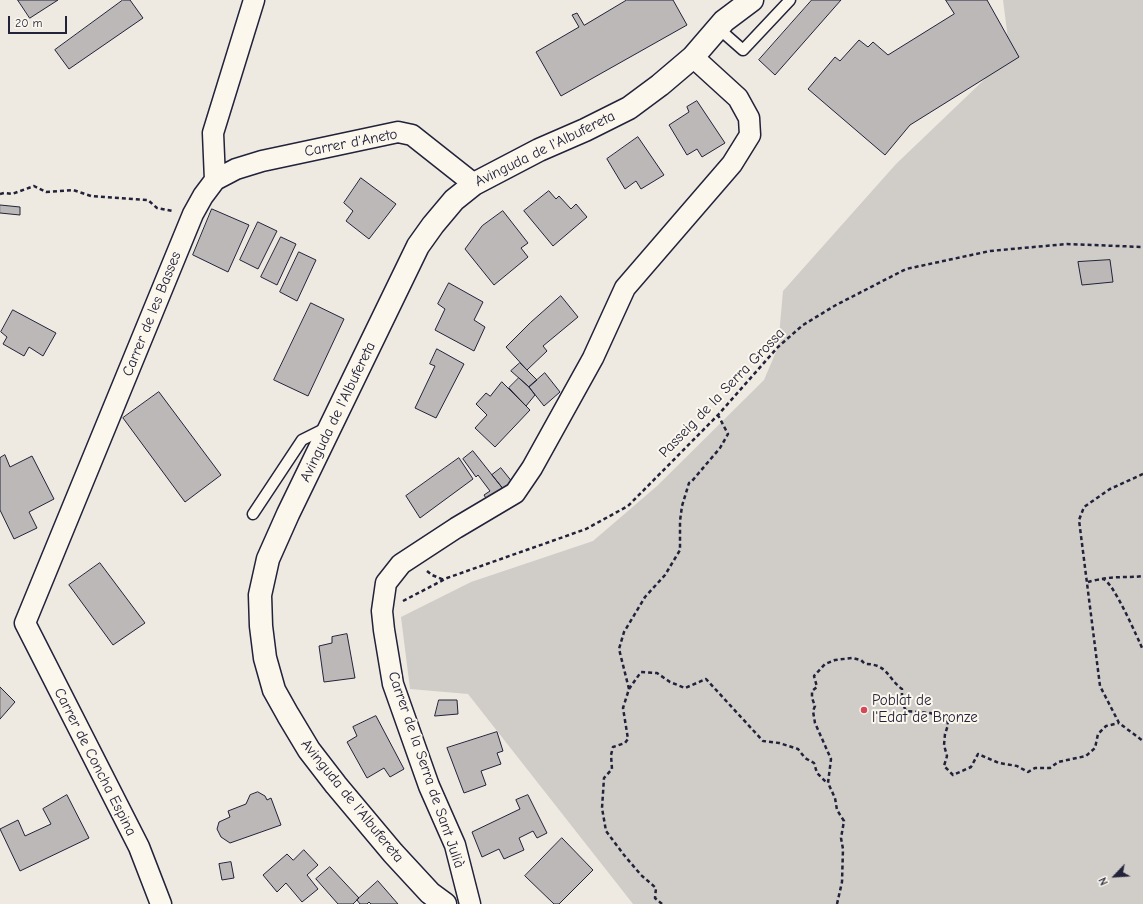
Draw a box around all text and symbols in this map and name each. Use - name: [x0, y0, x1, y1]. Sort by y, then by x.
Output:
- scale bar: [10, 8, 69, 34]
- text: 20 m: [15, 16, 43, 30]
- street label: Avinguda de l'Albufereta: [472, 107, 618, 191]
- street label: Carrer d'Aneto: [303, 125, 399, 161]
- street label: Carrer de les Basses: [119, 249, 185, 379]
- street label: Passeig de la Serra Grossa: [655, 325, 789, 461]
- street label: Avinguda de l'Albufereta: [296, 339, 380, 485]
- street label: Carrer de la Serra de Sant Julià: [384, 669, 468, 871]
- street label: Carrer de Concha Espina: [50, 685, 140, 839]
- place label: Poblat de l'Edat de Bronze: [872, 692, 978, 727]
- marker: Poblat de l'Edat de Bronze: [859, 705, 869, 715]
- street label: Avinguda de l'Albufereta: [297, 736, 407, 866]
- north arrow: [1095, 856, 1135, 896]
- text: N: [1096, 875, 1111, 887]

